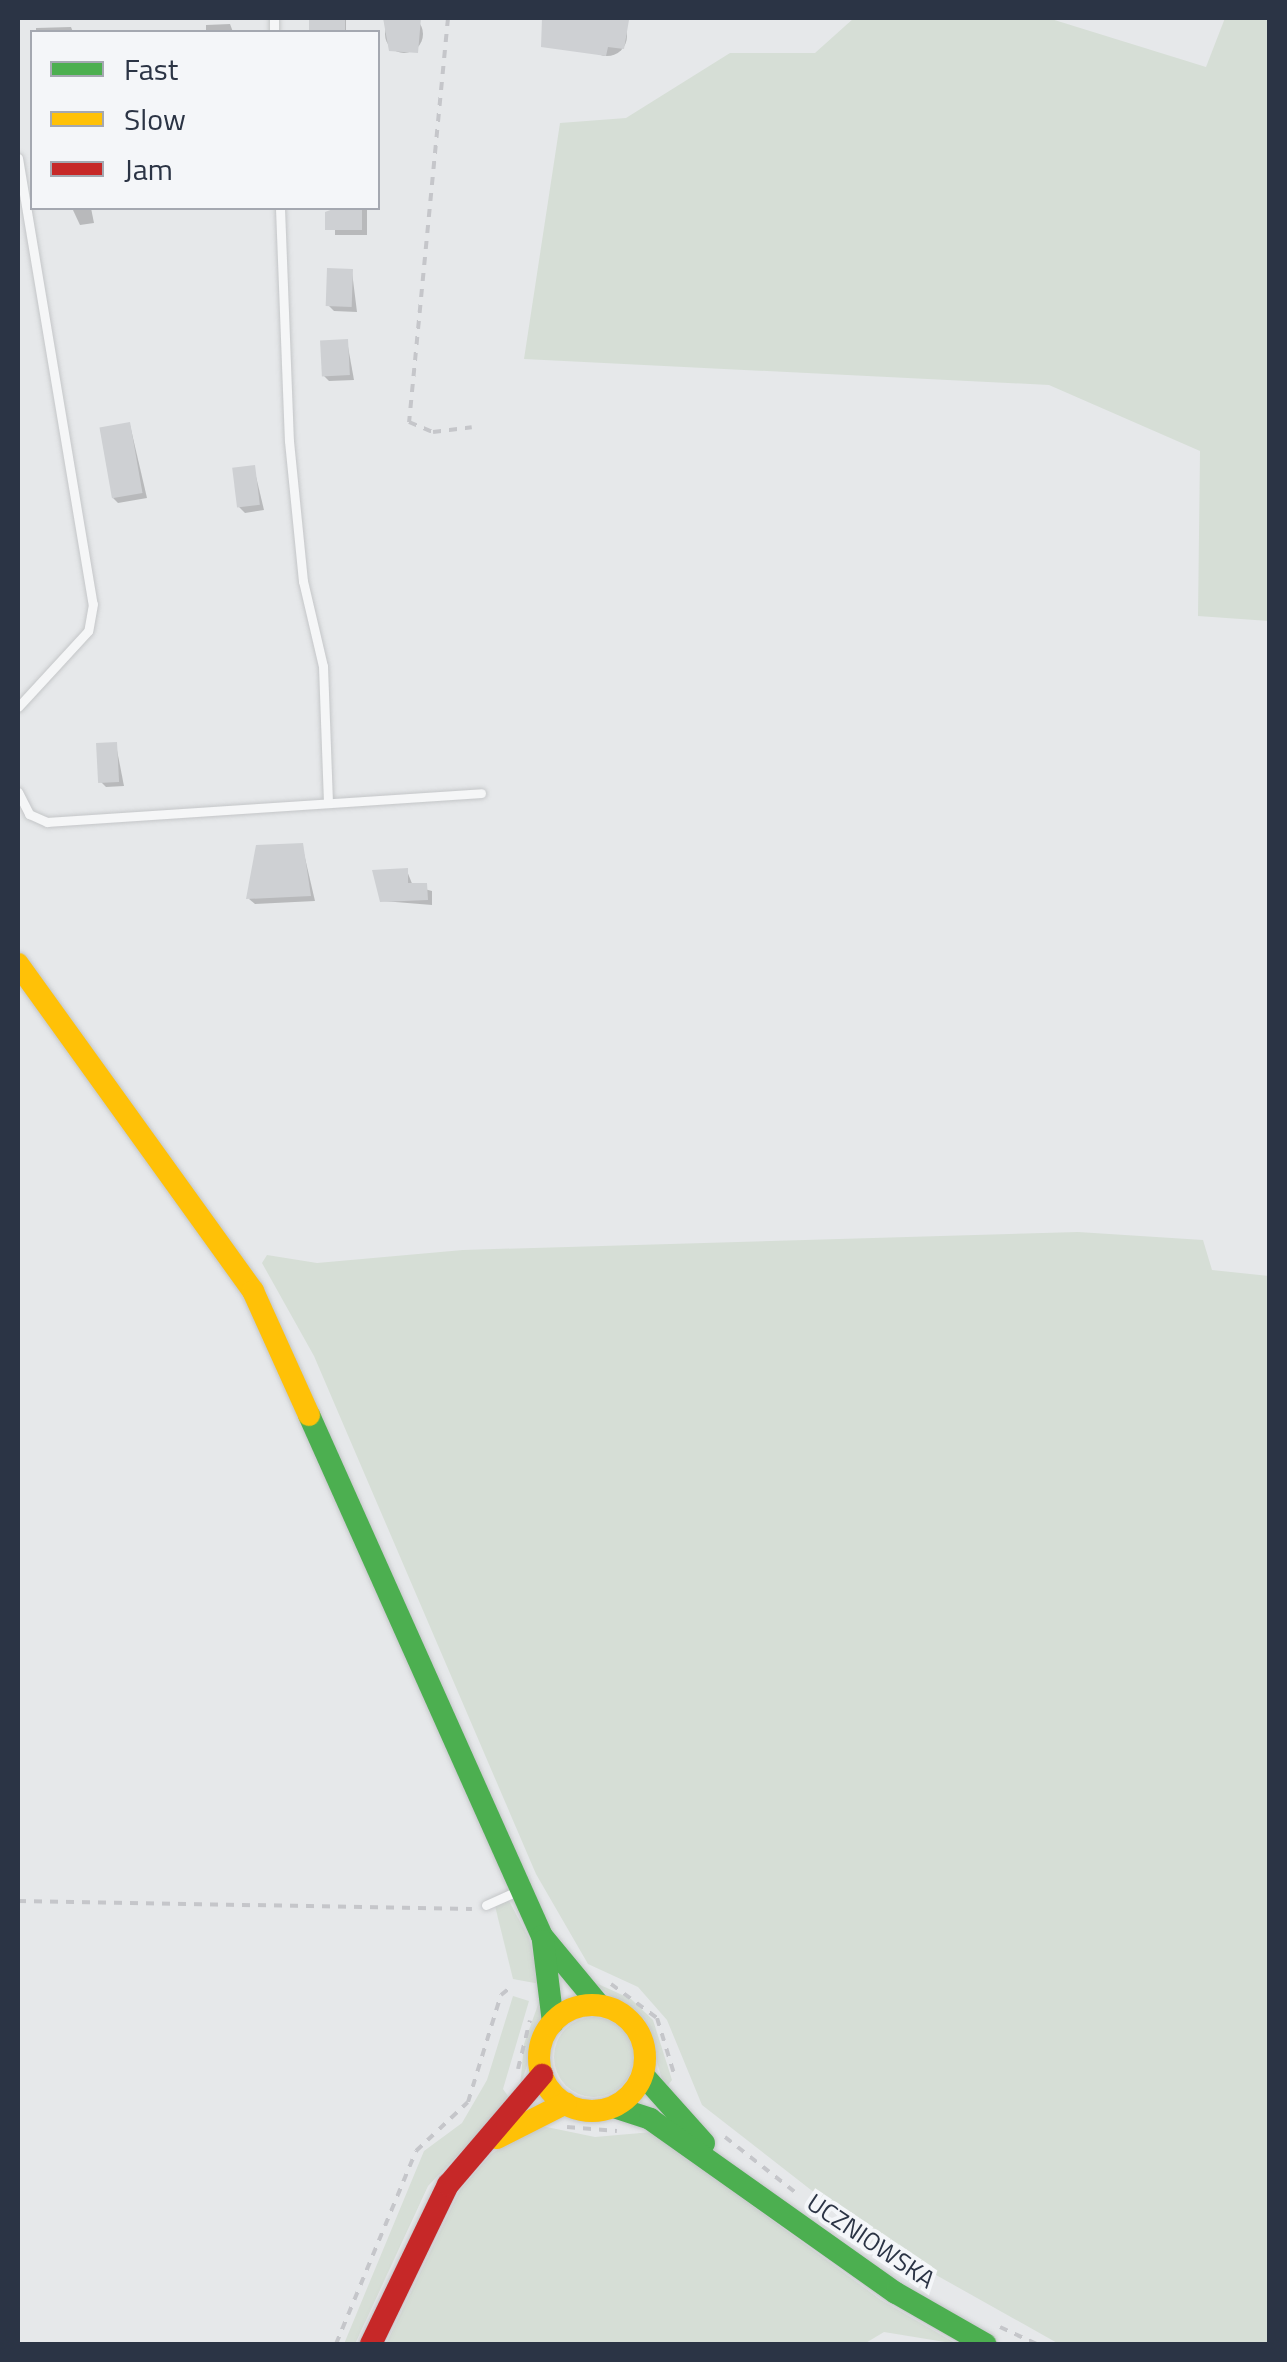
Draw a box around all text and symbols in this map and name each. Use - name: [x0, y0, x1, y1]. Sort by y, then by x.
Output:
- legend: [30, 30, 380, 210]
- text: Fast: [124, 46, 178, 92]
- text: Slow: [124, 96, 186, 142]
- text: Jam: [124, 146, 173, 192]
- street label: UCZNIOWSKA: [802, 2187, 940, 2295]

